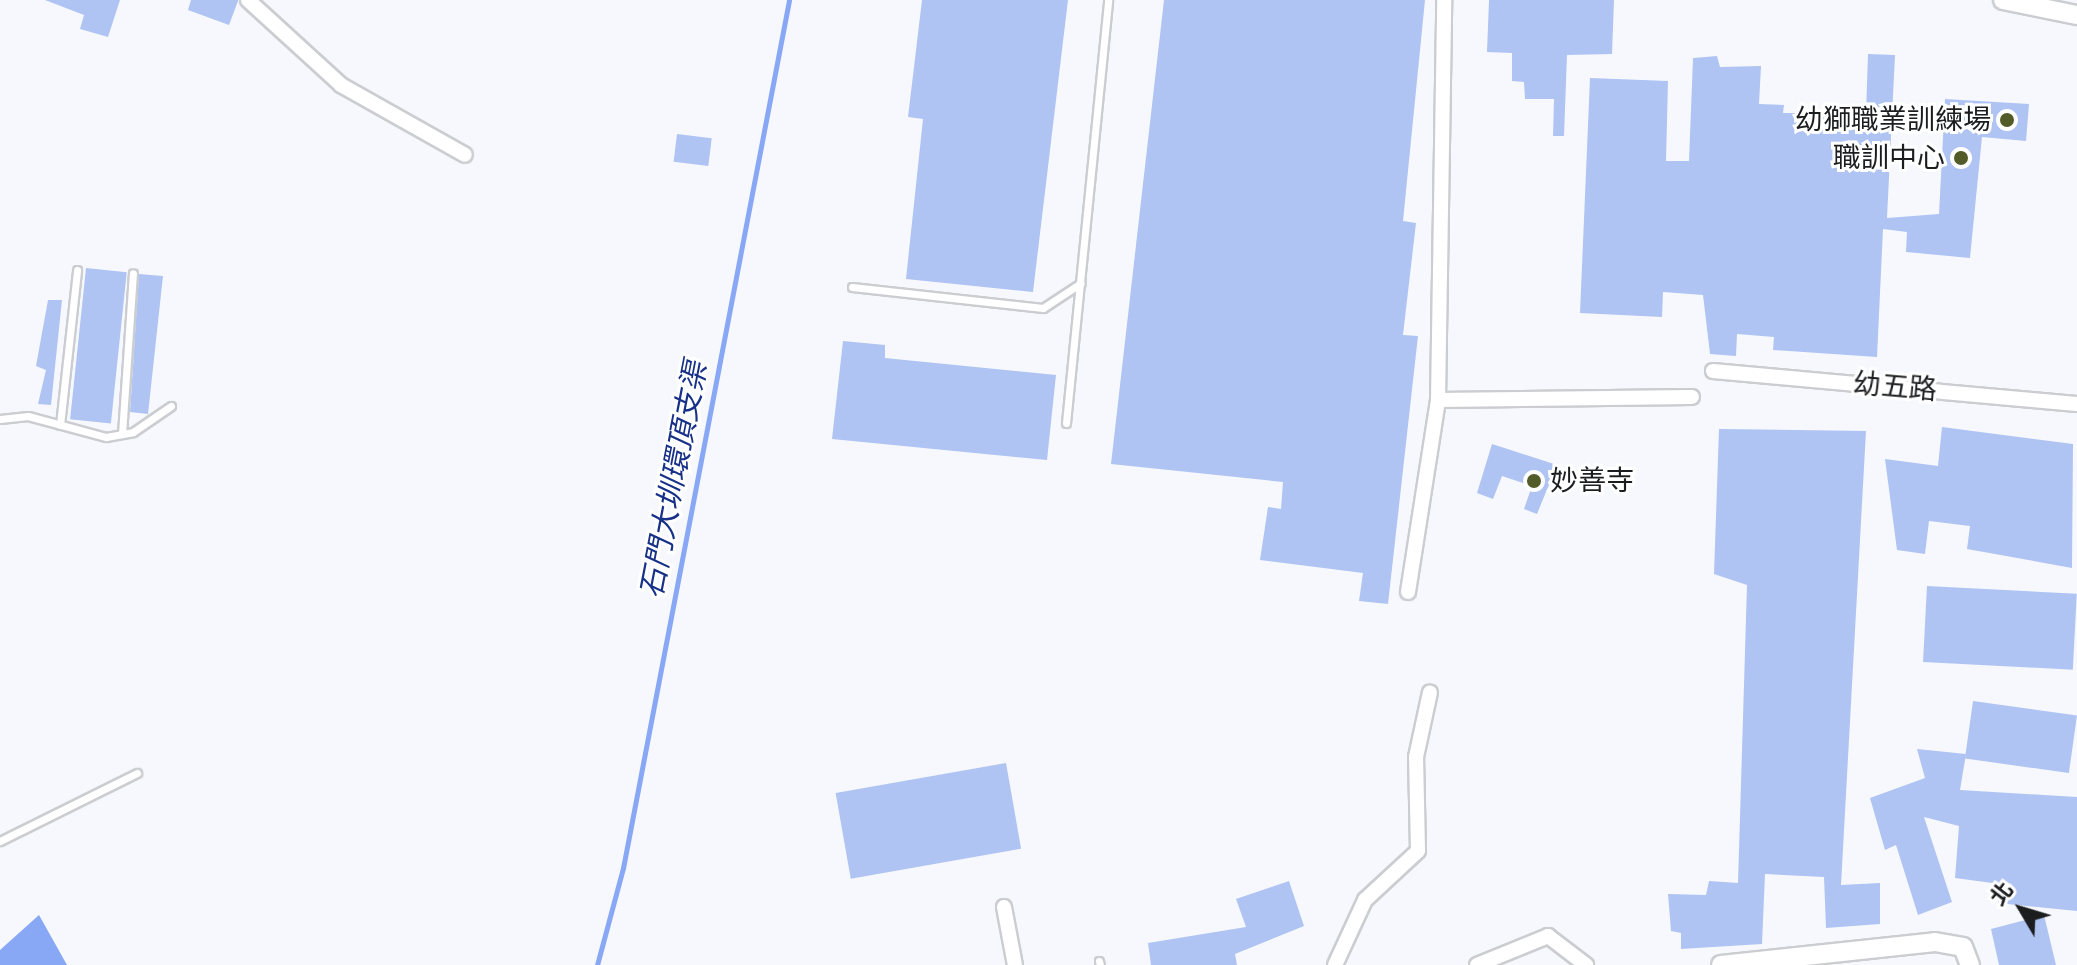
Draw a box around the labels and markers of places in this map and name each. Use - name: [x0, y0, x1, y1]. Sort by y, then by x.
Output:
- place label: 幼獅職業訓練場: [1795, 103, 1991, 137]
- marker: 幼獅職業訓練場: [1998, 111, 2016, 129]
- place label: 職訓中心: [1833, 141, 1945, 175]
- marker: 職訓中心: [1952, 149, 1970, 167]
- place label: 妙善寺: [1550, 464, 1634, 498]
- marker: 妙善寺: [1525, 472, 1543, 490]

